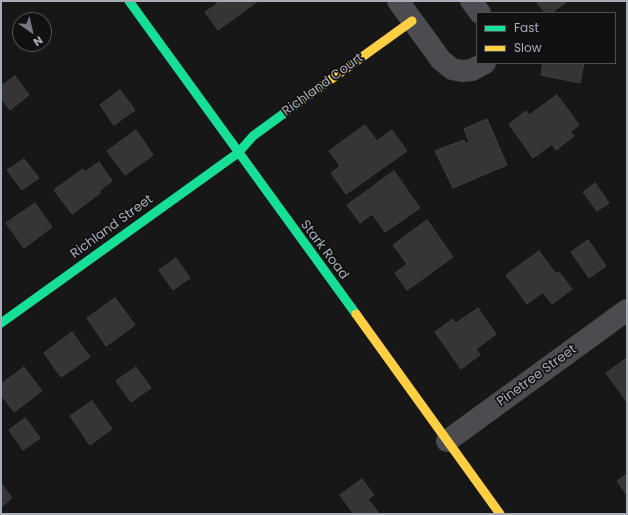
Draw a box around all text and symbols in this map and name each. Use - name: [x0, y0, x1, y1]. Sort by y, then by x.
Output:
- north arrow: [12, 12, 52, 52]
- legend: [476, 12, 616, 64]
- text: Fast: [514, 19, 539, 36]
- text: N: [30, 32, 46, 50]
- text: Slow: [514, 39, 542, 56]
- street label: Richland Court: [280, 50, 366, 120]
- street label: Richland Street: [68, 192, 156, 262]
- street label: Stark Road: [297, 217, 351, 283]
- street label: Pinetree Street: [494, 342, 580, 410]

